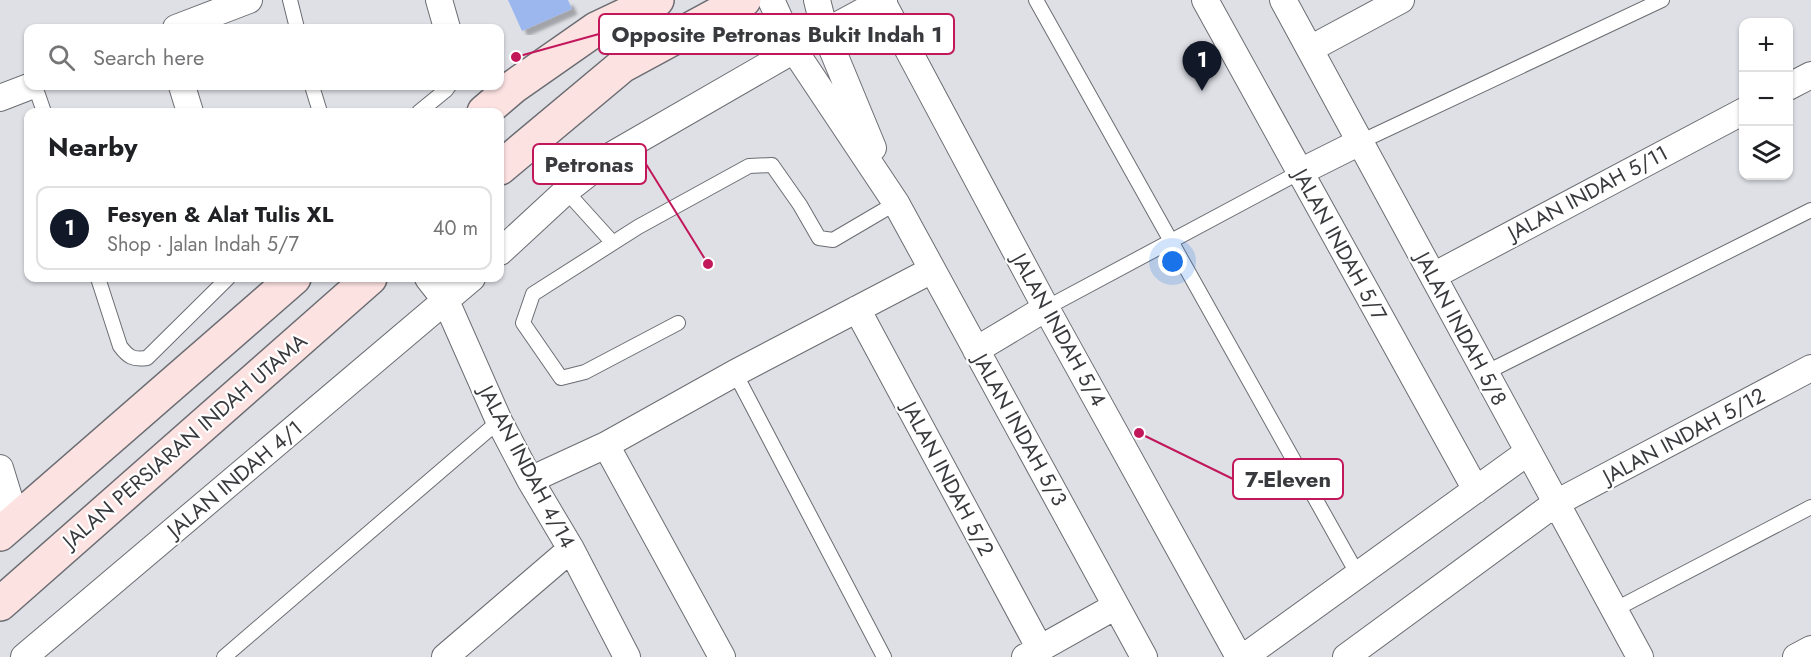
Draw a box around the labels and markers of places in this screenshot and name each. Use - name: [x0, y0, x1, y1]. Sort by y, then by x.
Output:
- callout: Opposite Petronas Bukit Indah 1: [599, 14, 954, 54]
- pin: 1: [1182, 42, 1222, 91]
- callout: Petronas: [533, 144, 646, 184]
- callout: 7-Eleven: [1233, 459, 1343, 499]

